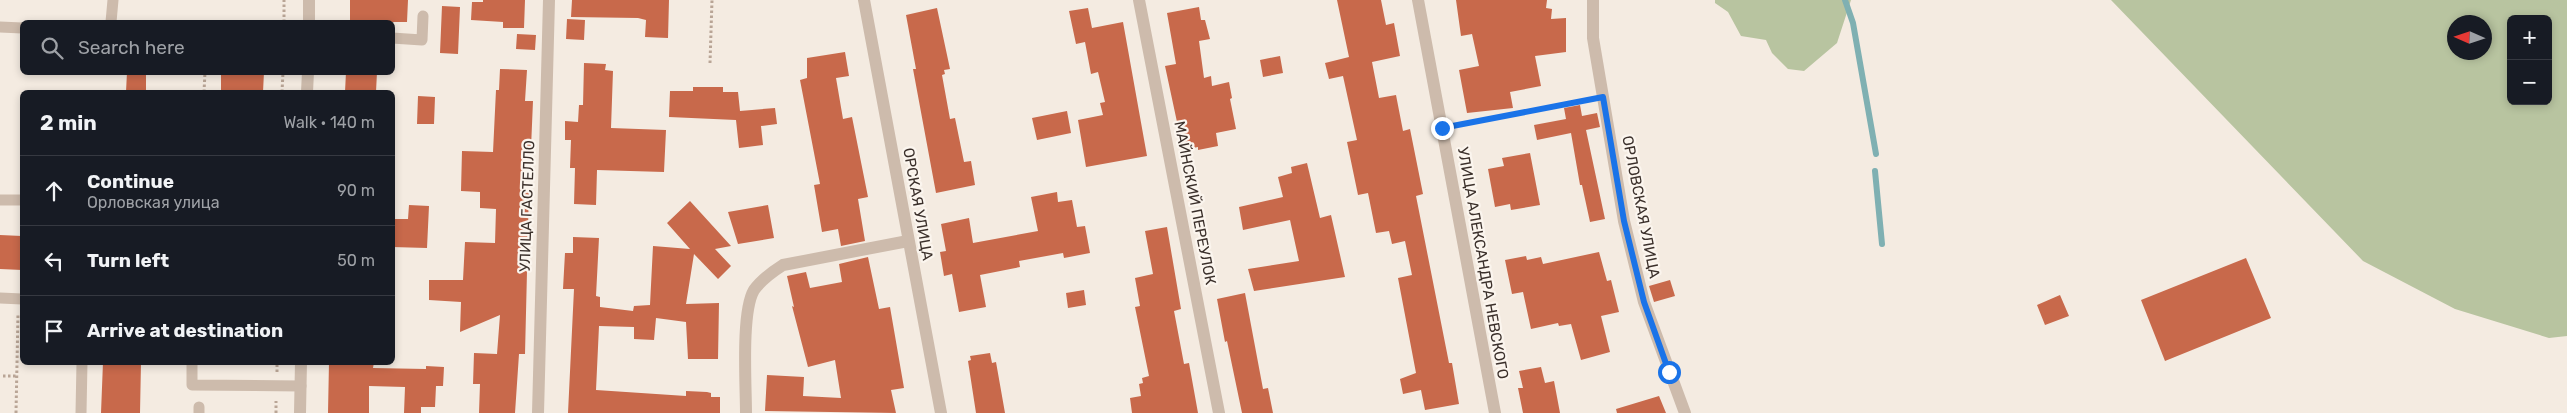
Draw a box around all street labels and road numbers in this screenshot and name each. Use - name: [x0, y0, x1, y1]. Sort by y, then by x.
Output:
- street label: МАЙНСКИЙ ПЕРЕУЛОК: [1170, 120, 1220, 287]
- street label: ОРЛОВСКАЯ УЛИЦА: [1618, 134, 1664, 280]
- street label: УЛИЦА ГАСТЕЛЛО: [516, 140, 538, 272]
- street label: ОРСКАЯ УЛИЦА: [899, 146, 937, 262]
- street label: УЛИЦА АЛЕКСАНДРА НЕВСКОГО: [1454, 146, 1512, 380]

